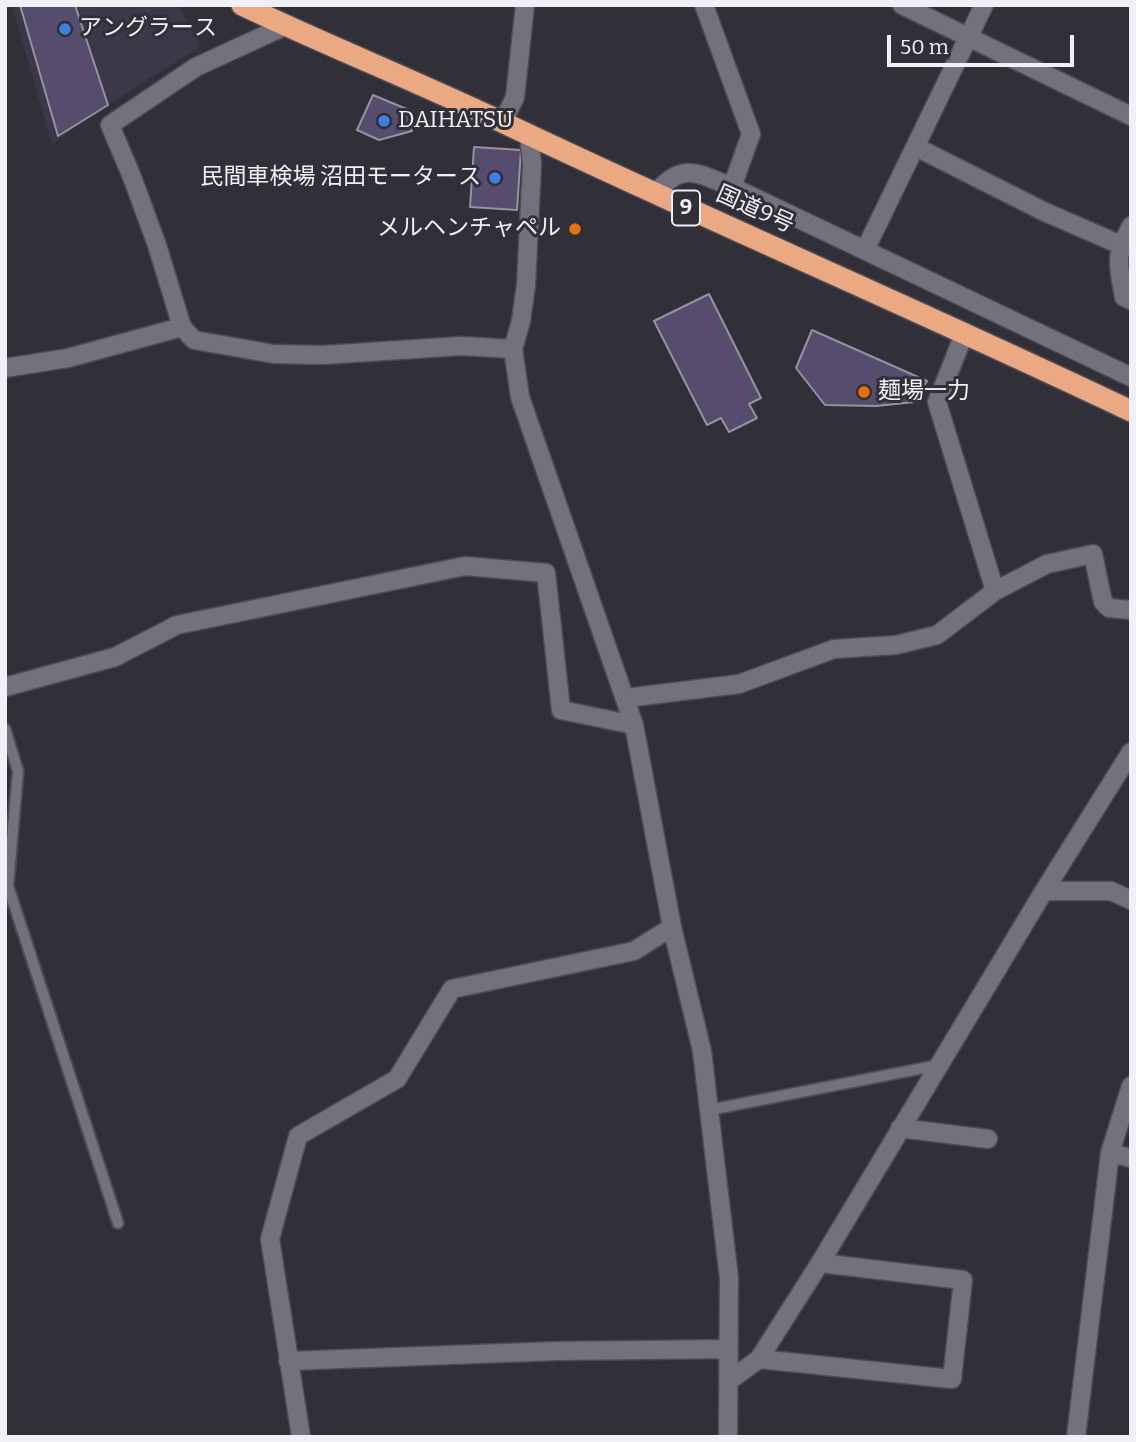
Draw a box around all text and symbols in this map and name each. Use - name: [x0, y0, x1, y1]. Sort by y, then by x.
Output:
- place label: アングラース: [79, 15, 217, 43]
- marker: アングラース: [57, 21, 73, 37]
- scale bar: [891, 21, 1078, 65]
- text: 50 m: [900, 34, 949, 60]
- place label: DAIHATSU: [398, 107, 514, 135]
- marker: DAIHATSU: [376, 113, 392, 129]
- place label: 民間車検場 沼田モータース: [200, 164, 481, 192]
- marker: 民間車検場 沼田モータース: [487, 170, 503, 186]
- street label: 国道9号: [712, 181, 798, 239]
- road number: 9: [672, 190, 700, 226]
- place label: メルヘンチャペル: [377, 215, 561, 243]
- marker: メルヘンチャペル: [567, 221, 583, 237]
- place label: 麺場一力: [878, 378, 970, 406]
- marker: 麺場一力: [856, 384, 872, 400]

